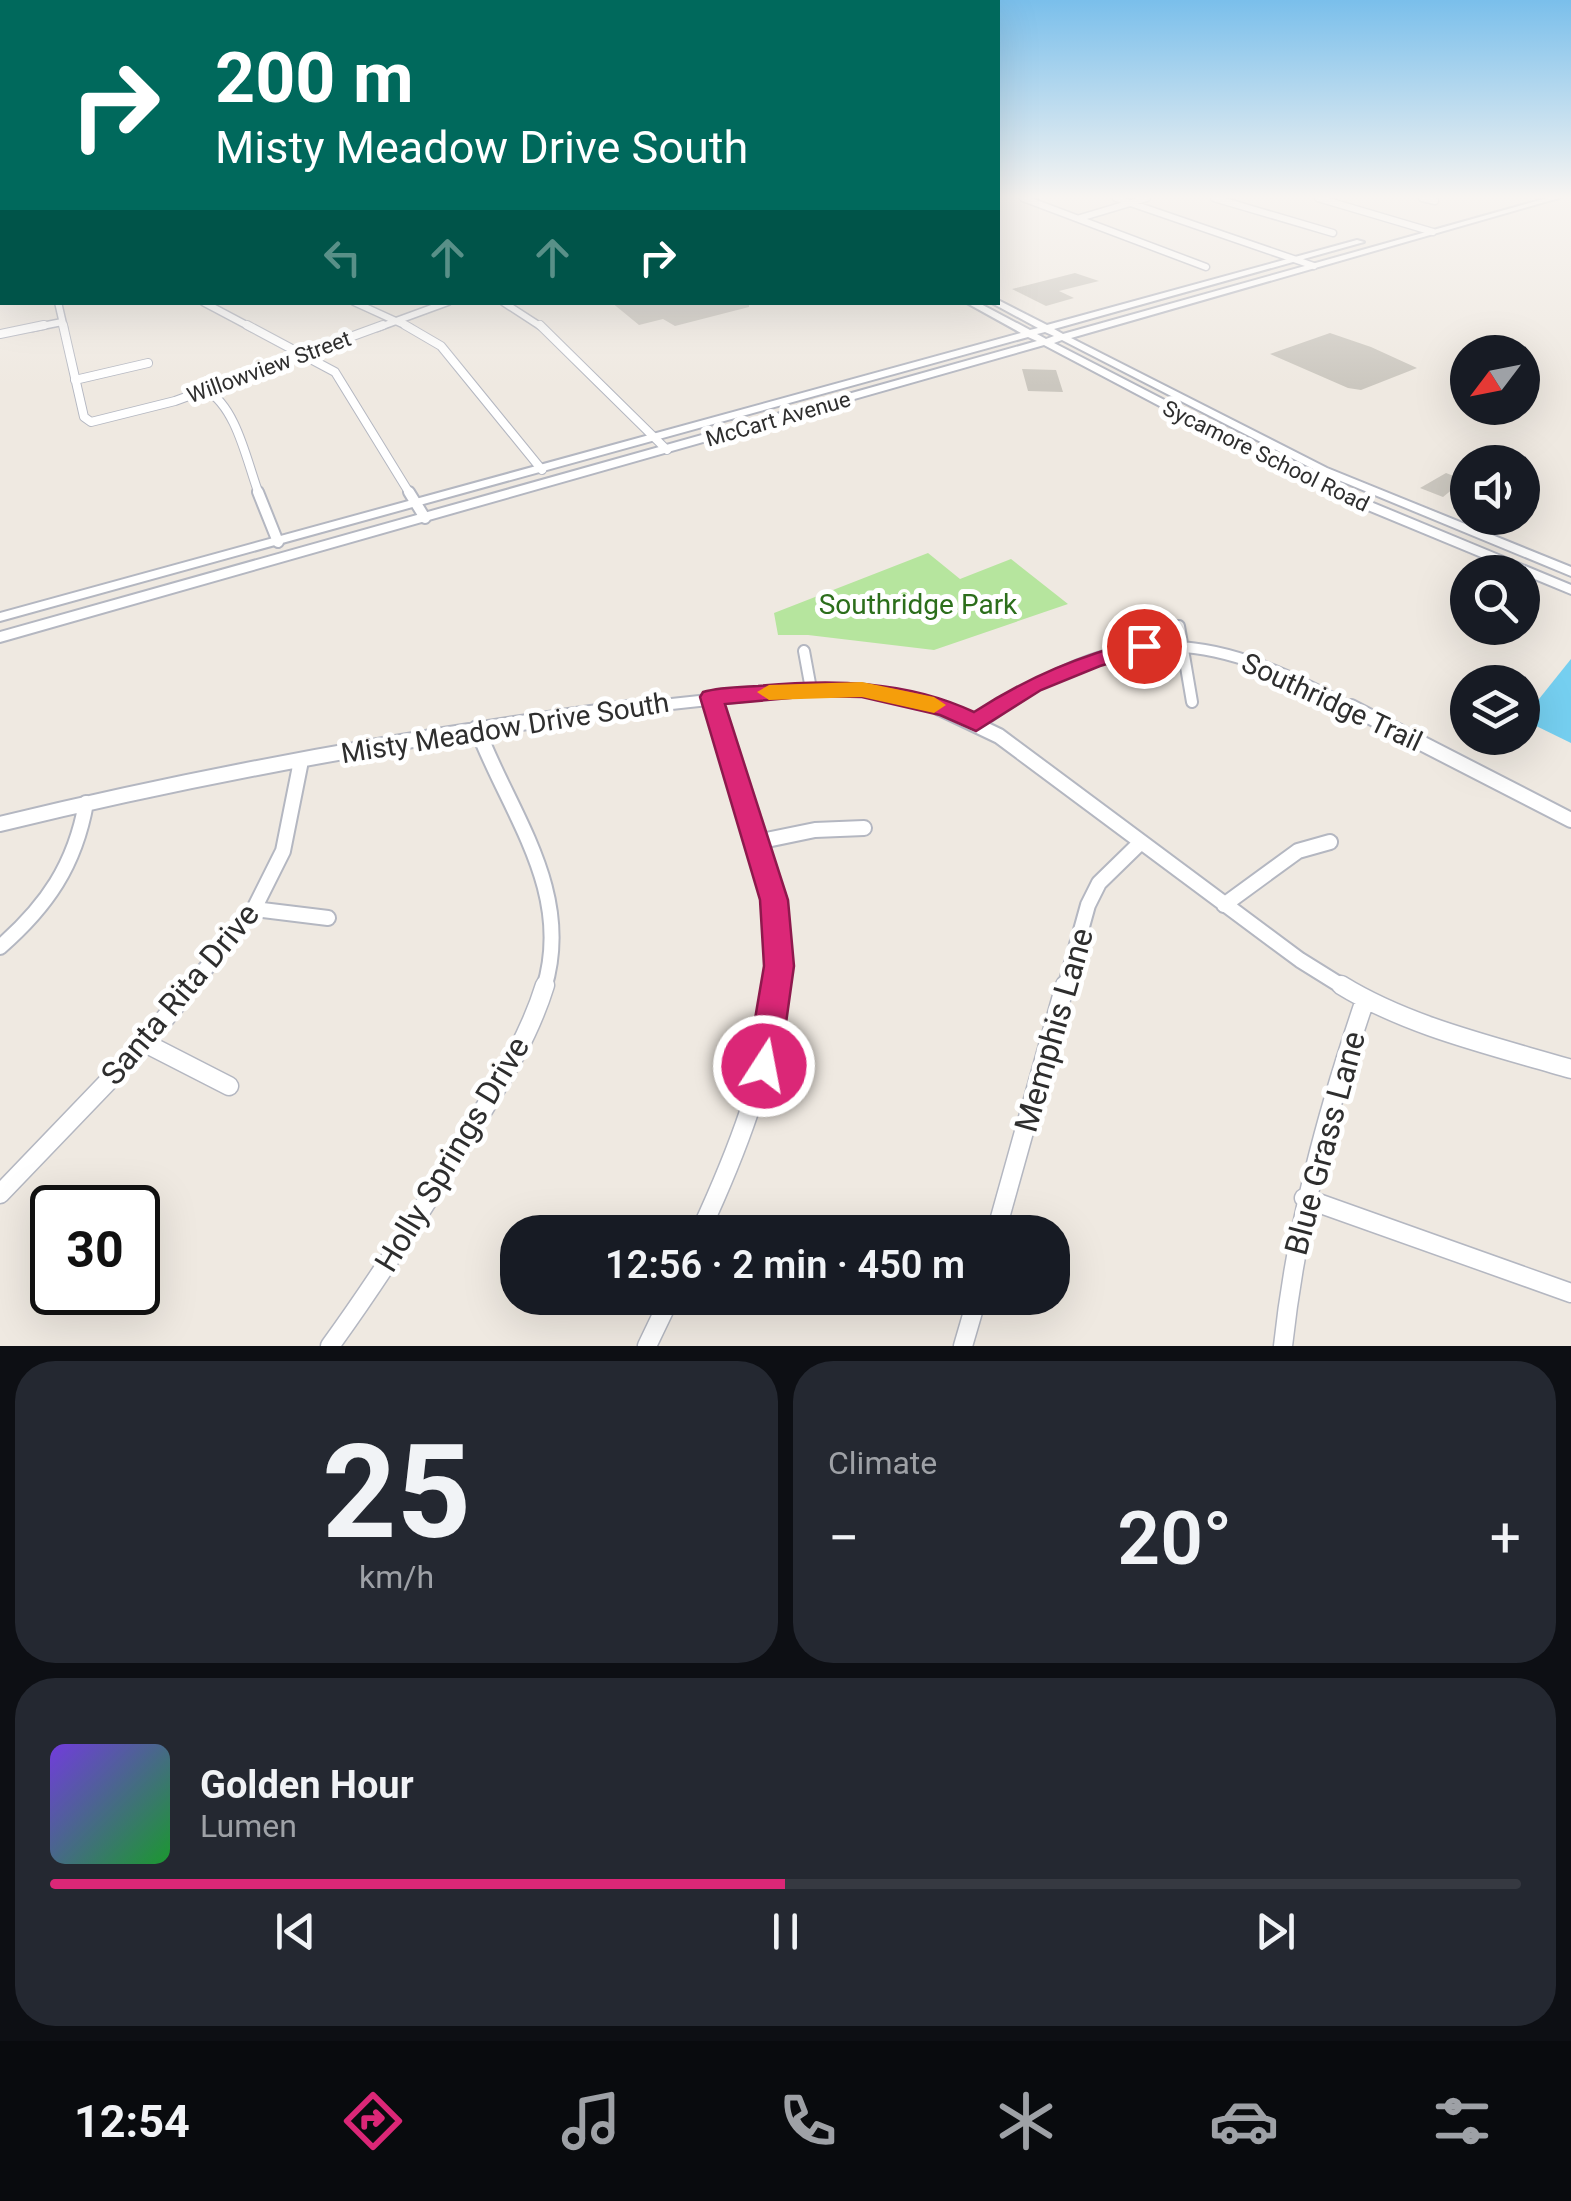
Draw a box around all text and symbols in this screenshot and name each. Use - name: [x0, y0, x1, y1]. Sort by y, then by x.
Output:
- text: 200 m: [215, 37, 414, 119]
- icon: right: [50, 40, 180, 170]
- text: Misty Meadow Drive South: [215, 121, 748, 174]
- icon: left: [315, 230, 370, 285]
- icon: ahead: [420, 230, 475, 285]
- icon: ahead: [525, 230, 580, 285]
- icon: right: [630, 230, 685, 285]
- street label: Willowview Street: [184, 326, 354, 408]
- north arrow: [1450, 335, 1540, 425]
- map controls: [1450, 335, 1540, 755]
- street label: McCart Avenue: [703, 386, 853, 452]
- street label: Sycamore School Road: [1159, 395, 1373, 517]
- button: sound: [1450, 445, 1540, 535]
- button: search: [1450, 555, 1540, 645]
- park label: Southridge Park: [819, 588, 1018, 621]
- pin: [1102, 604, 1187, 689]
- icon: arrive: [1117, 619, 1172, 674]
- street label: Southridge Trail: [1237, 646, 1427, 758]
- button: layers: [1450, 665, 1540, 755]
- street label: Misty Meadow Drive South: [339, 686, 671, 770]
- street label: Santa Rita Drive: [93, 896, 267, 1092]
- street label: Memphis Lane: [1007, 924, 1101, 1136]
- position arrow: [712, 1014, 816, 1118]
- street label: Blue Grass Lane: [1277, 1027, 1373, 1259]
- street label: Holly Springs Drive: [367, 1030, 537, 1278]
- speed limit sign: 30: [30, 1185, 160, 1315]
- text: 12:56 · 2 min · 450 m: [605, 1243, 965, 1287]
- text: 25: [322, 1416, 471, 1569]
- text: Climate: [828, 1444, 937, 1482]
- text: 20°: [1117, 1494, 1232, 1582]
- text: −: [828, 1506, 859, 1570]
- text: +: [1490, 1506, 1521, 1570]
- text: km/h: [359, 1558, 434, 1596]
- text: Golden Hour: [200, 1763, 414, 1807]
- text: Lumen: [200, 1807, 297, 1845]
- icon: previous: [268, 1904, 323, 1959]
- icon: pause: [758, 1904, 813, 1959]
- icon: next: [1248, 1904, 1303, 1959]
- icon: directions: [338, 2086, 408, 2156]
- icon: music: [556, 2086, 626, 2156]
- icon: phone: [773, 2086, 843, 2156]
- icon: climate: [991, 2086, 1061, 2156]
- icon: car: [1209, 2086, 1279, 2156]
- icon: filters: [1427, 2086, 1497, 2156]
- text: 12:54: [74, 2095, 190, 2148]

